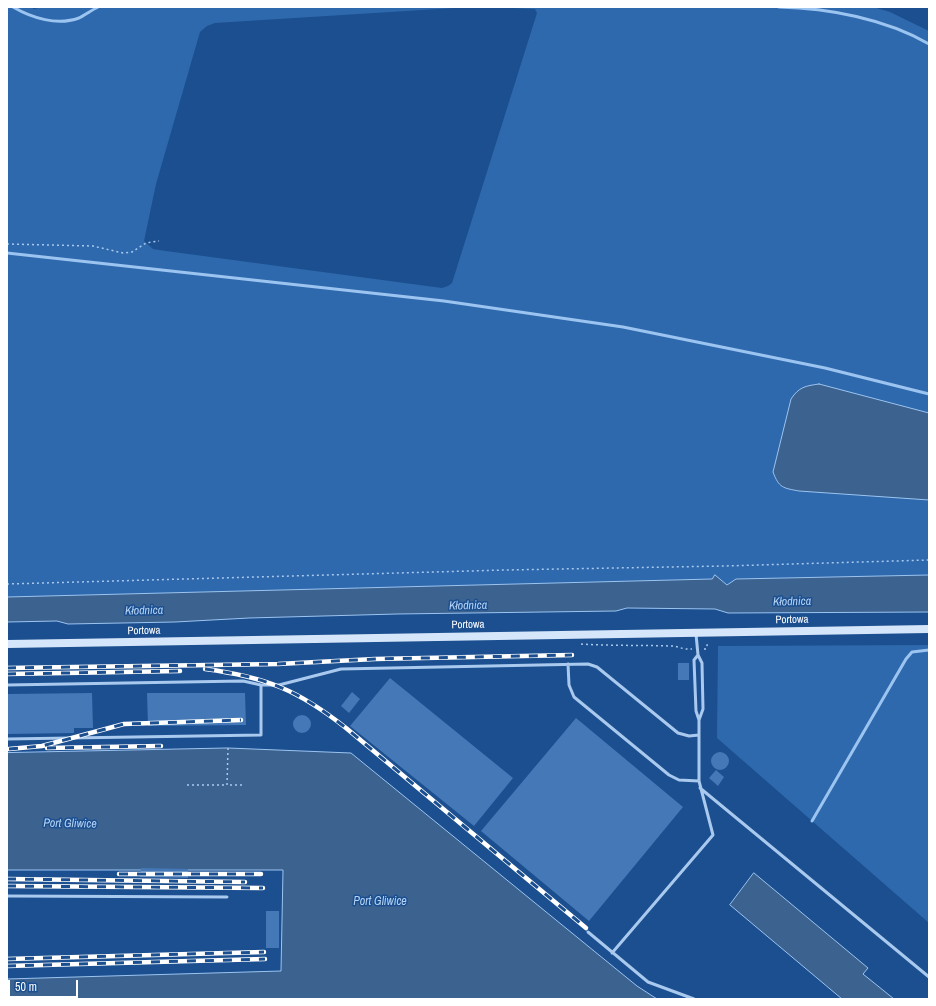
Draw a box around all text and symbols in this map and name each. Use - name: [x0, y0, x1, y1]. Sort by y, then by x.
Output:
- water label: Kłodnica: [773, 594, 811, 610]
- water label: Kłodnica: [449, 598, 487, 614]
- water label: Kłodnica: [125, 603, 163, 619]
- street label: Portowa: [775, 613, 809, 627]
- street label: Portowa: [451, 618, 485, 632]
- street label: Portowa: [127, 624, 161, 638]
- water label: Port Gliwice: [43, 816, 97, 832]
- water label: Port Gliwice: [353, 895, 407, 909]
- scale bar: [10, 972, 80, 998]
- text: 50 m: [15, 979, 37, 995]

